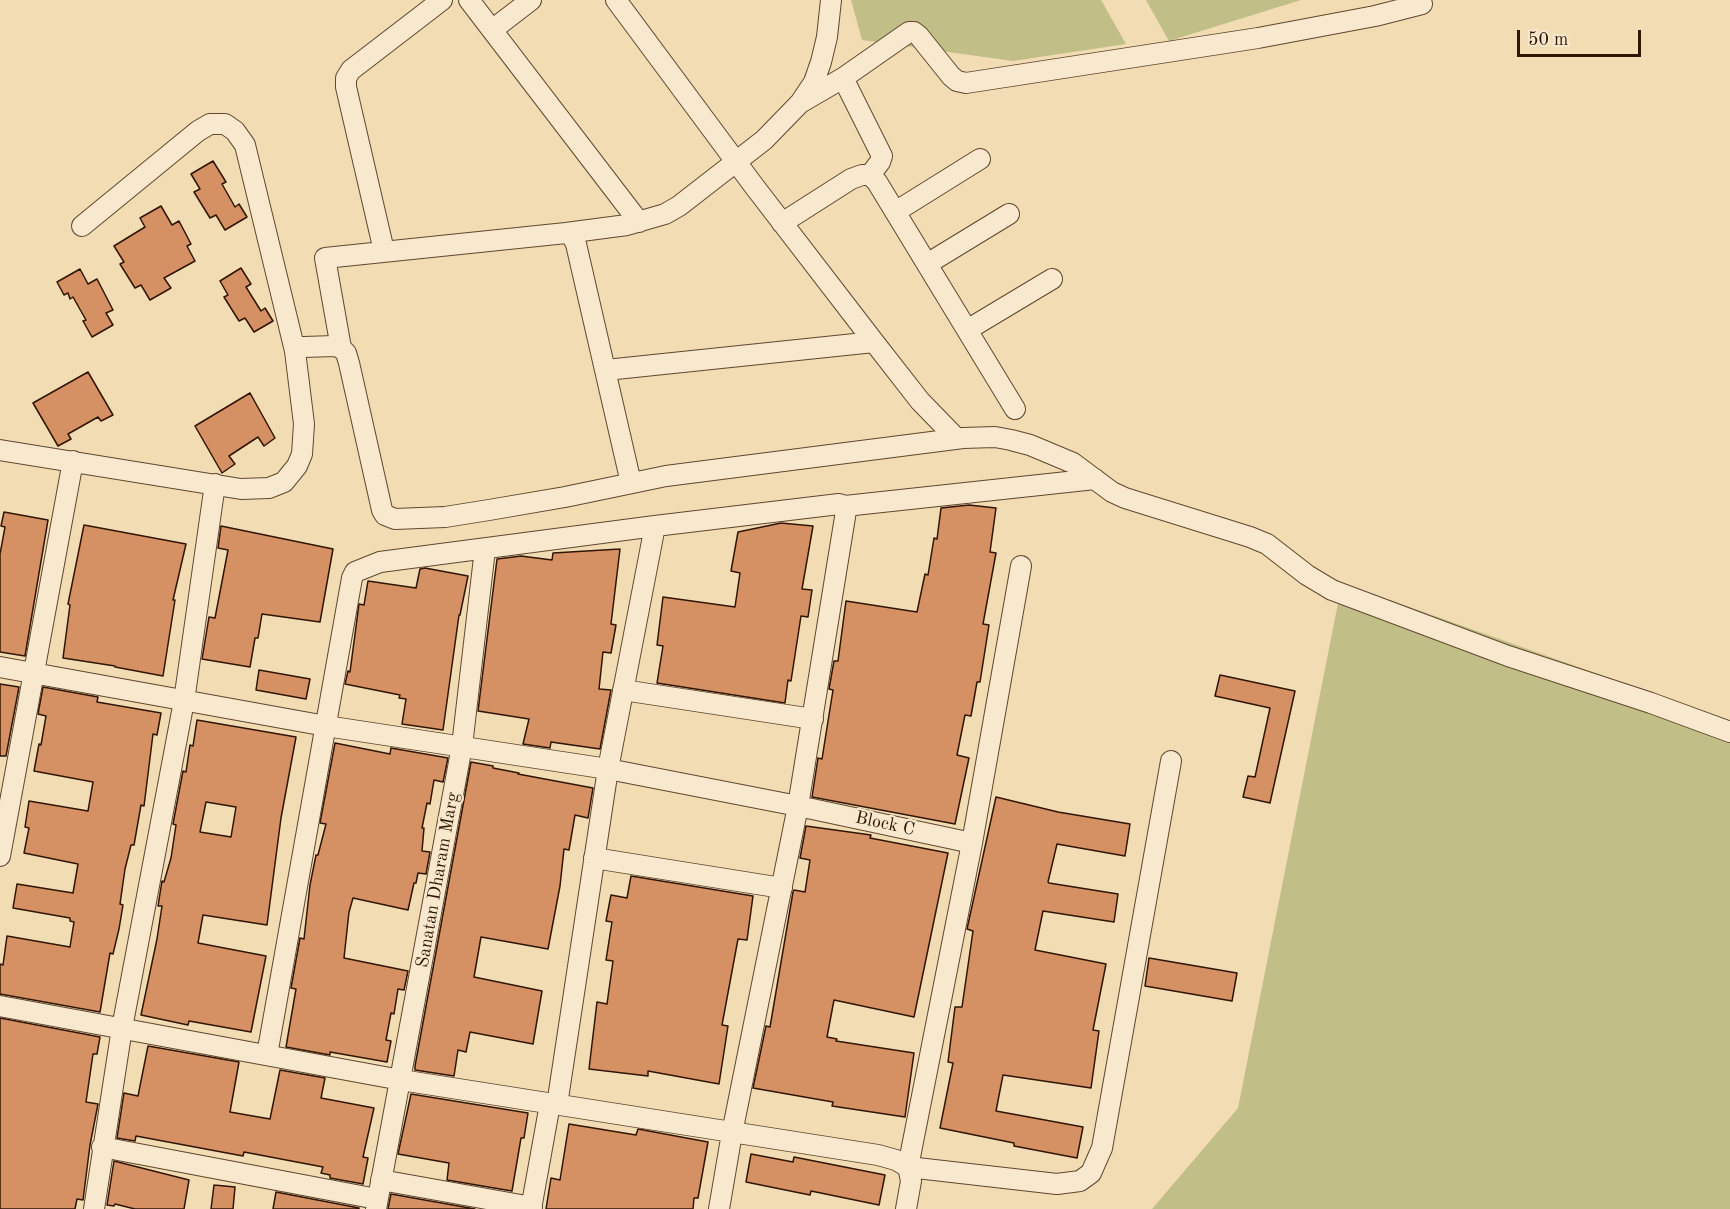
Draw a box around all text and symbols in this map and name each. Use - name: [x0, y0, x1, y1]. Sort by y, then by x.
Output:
- scale bar: [1520, 18, 1644, 56]
- text: 50 m: [1528, 31, 1568, 49]
- street label: Sanatan Dharam Marg: [412, 790, 464, 970]
- street label: Block C: [853, 807, 917, 841]

